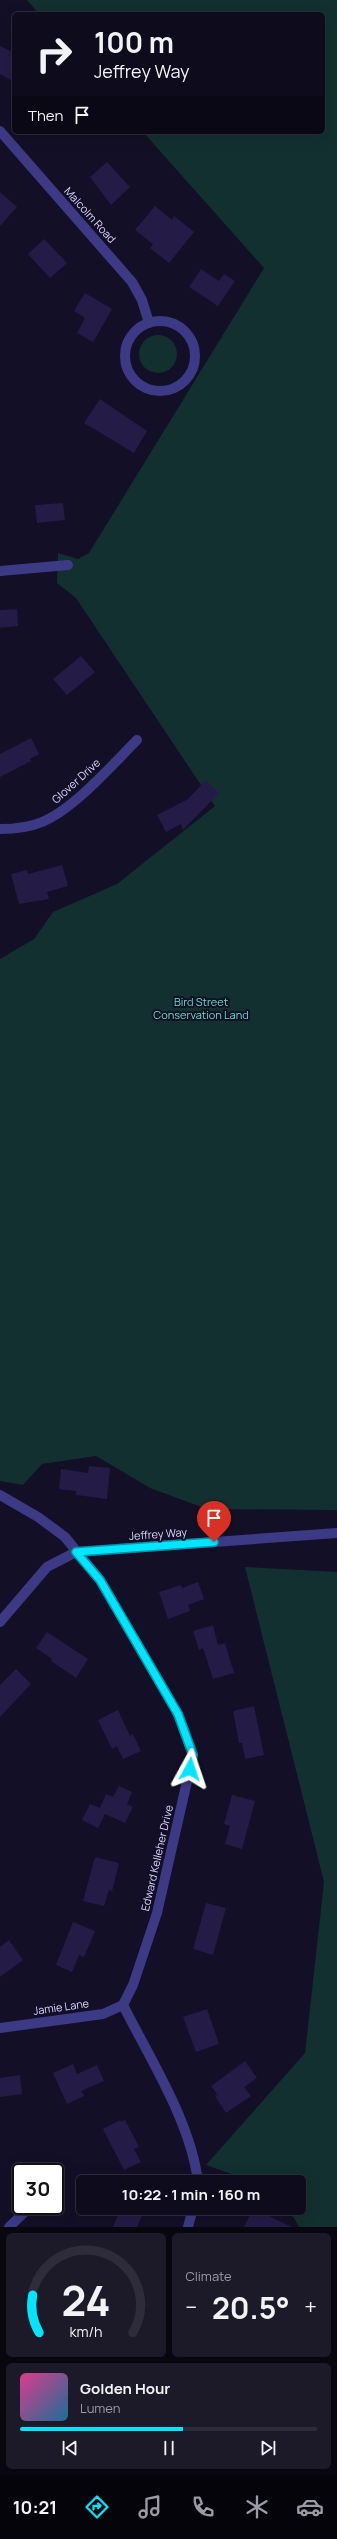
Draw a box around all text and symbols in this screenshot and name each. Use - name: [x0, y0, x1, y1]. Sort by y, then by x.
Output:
- text: 100 m: [94, 23, 174, 61]
- icon: right: [28, 28, 80, 80]
- text: Jeffrey Way: [94, 59, 190, 83]
- icon: arrive: [71, 104, 93, 126]
- text: Then: [28, 105, 63, 126]
- street label: Malcolm Road: [61, 183, 120, 246]
- street label: Glover Drive: [48, 755, 104, 806]
- park label: Bird Street Conservation Land: [153, 994, 249, 1022]
- pin: [197, 1501, 231, 1542]
- icon: arrive: [203, 1507, 225, 1529]
- street label: Jeffrey Way: [128, 1524, 188, 1543]
- position arrow: [169, 1748, 211, 1790]
- street label: Edward Kelleher Drive: [137, 1803, 176, 1912]
- street label: Jamie Lane: [32, 1995, 90, 2018]
- speed limit sign: 30: [12, 2163, 64, 2215]
- text: 10:22 · 1 min · 160 m: [122, 2184, 260, 2205]
- text: Climate: [186, 2267, 232, 2285]
- text: 24: [61, 2272, 110, 2328]
- text: 20.5°: [212, 2287, 290, 2328]
- text: −: [186, 2292, 197, 2322]
- text: +: [304, 2292, 317, 2322]
- text: km/h: [69, 2322, 102, 2341]
- text: Golden Hour: [80, 2378, 170, 2399]
- text: Lumen: [80, 2399, 120, 2417]
- icon: previous: [59, 2437, 81, 2459]
- icon: pause: [158, 2437, 180, 2459]
- icon: next: [257, 2437, 279, 2459]
- icon: directions: [83, 2493, 111, 2521]
- icon: music: [136, 2493, 164, 2521]
- icon: phone: [189, 2493, 217, 2521]
- icon: climate: [243, 2493, 271, 2521]
- icon: car: [296, 2493, 324, 2521]
- text: 10:21: [13, 2495, 57, 2519]

